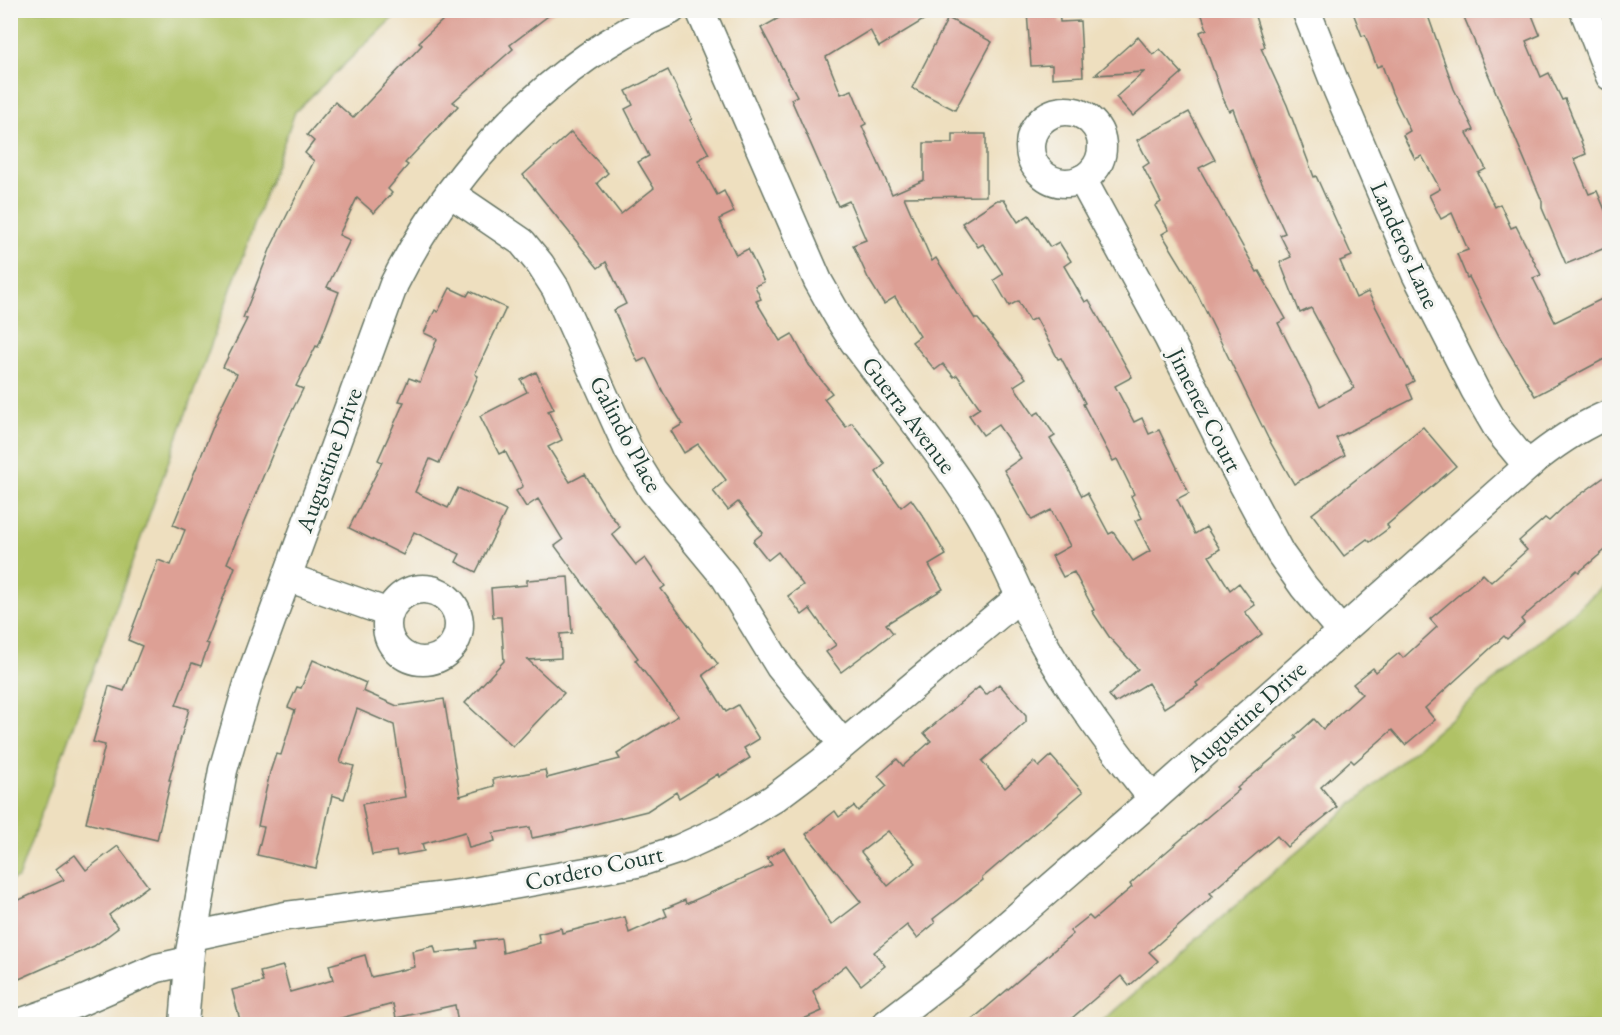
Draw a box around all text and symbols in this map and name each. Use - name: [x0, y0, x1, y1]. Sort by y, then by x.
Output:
- street label: Landeros Lane: [1364, 176, 1447, 313]
- street label: Jimenez Court: [1160, 341, 1250, 477]
- street label: Guerra Avenue: [855, 350, 964, 479]
- street label: Galindo Place: [583, 370, 670, 497]
- street label: Augustine Drive: [288, 383, 369, 537]
- street label: Augustine Drive: [1178, 653, 1312, 779]
- street label: Cordero Court: [522, 838, 666, 897]

